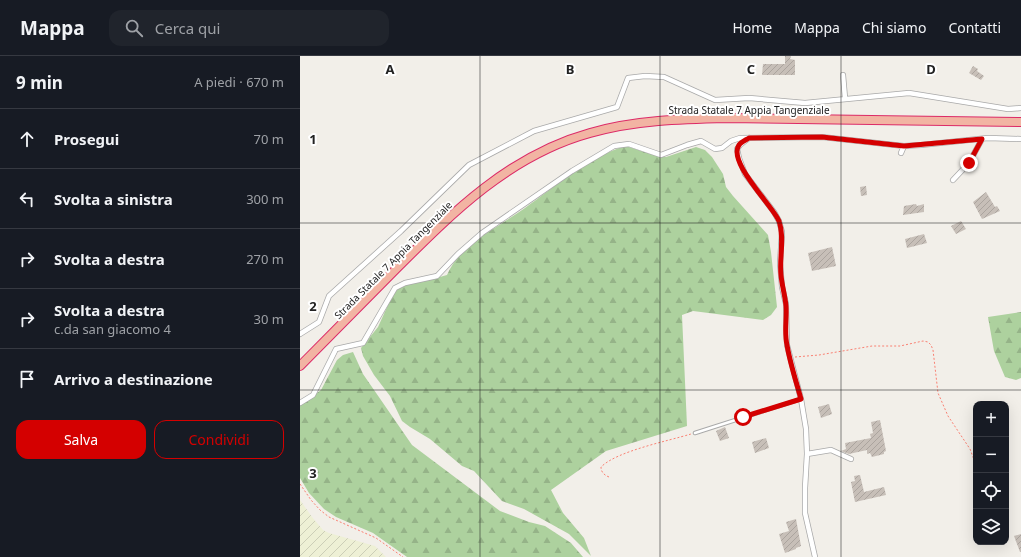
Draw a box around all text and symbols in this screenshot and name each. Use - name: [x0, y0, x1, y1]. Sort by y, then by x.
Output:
- search box: [109, 10, 389, 46]
- text: Mappa: [20, 15, 85, 41]
- icon: search: [123, 17, 145, 39]
- text: Cerca qui: [155, 18, 220, 38]
- text: Home: [732, 18, 772, 37]
- text: Mappa: [794, 18, 840, 37]
- text: Chi siamo: [862, 18, 926, 37]
- text: Contatti: [948, 18, 1001, 37]
- text: A: [386, 60, 395, 78]
- text: B: [566, 60, 574, 78]
- text: C: [747, 60, 755, 78]
- text: D: [926, 60, 936, 78]
- text: 9 min: [16, 71, 63, 94]
- text: A piedi · 670 m: [194, 73, 284, 91]
- street label: Strada Statale 7 Appia Tangenziale: [668, 103, 830, 117]
- icon: ahead: [16, 128, 38, 150]
- text: Prosegui: [54, 129, 119, 149]
- text: 70 m: [254, 130, 284, 148]
- text: 1: [309, 130, 317, 148]
- route end: [960, 154, 978, 172]
- icon: left: [16, 188, 38, 210]
- text: Svolta a sinistra: [54, 189, 173, 209]
- text: 300 m: [246, 190, 284, 208]
- street label: Strada Statale 7 Appia Tangenziale: [331, 198, 455, 322]
- icon: right: [16, 248, 38, 270]
- text: Svolta a destra: [54, 249, 165, 269]
- text: 270 m: [246, 250, 284, 268]
- text: 2: [309, 297, 317, 315]
- text: Svolta a destra: [54, 300, 165, 320]
- icon: right: [16, 308, 38, 330]
- text: 30 m: [254, 310, 284, 328]
- text: c.da san giacomo 4: [54, 320, 171, 338]
- icon: arrive: [16, 368, 38, 390]
- text: Arrivo a destinazione: [54, 369, 213, 389]
- map controls: [973, 401, 1009, 545]
- button: +: [973, 401, 1009, 437]
- route start: [734, 408, 752, 426]
- button: Salva: [16, 420, 146, 459]
- button: Condividi: [154, 420, 284, 459]
- button: −: [973, 437, 1009, 473]
- text: 3: [309, 464, 317, 482]
- button: locate: [973, 473, 1009, 509]
- button: layers: [973, 509, 1009, 545]

